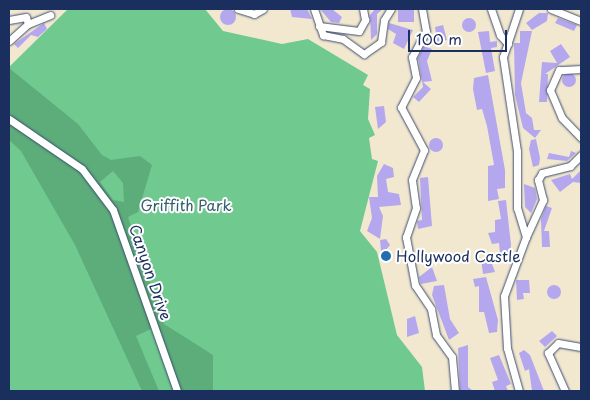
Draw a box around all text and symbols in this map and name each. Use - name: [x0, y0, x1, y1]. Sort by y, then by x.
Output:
- scale bar: [410, 20, 509, 52]
- text: 100 m: [416, 27, 462, 50]
- park label: Griffith Park: [140, 196, 232, 214]
- street label: Canyon Drive: [126, 222, 176, 322]
- place label: Hollywood Castle: [396, 247, 521, 265]
- marker: Hollywood Castle: [380, 250, 392, 262]

